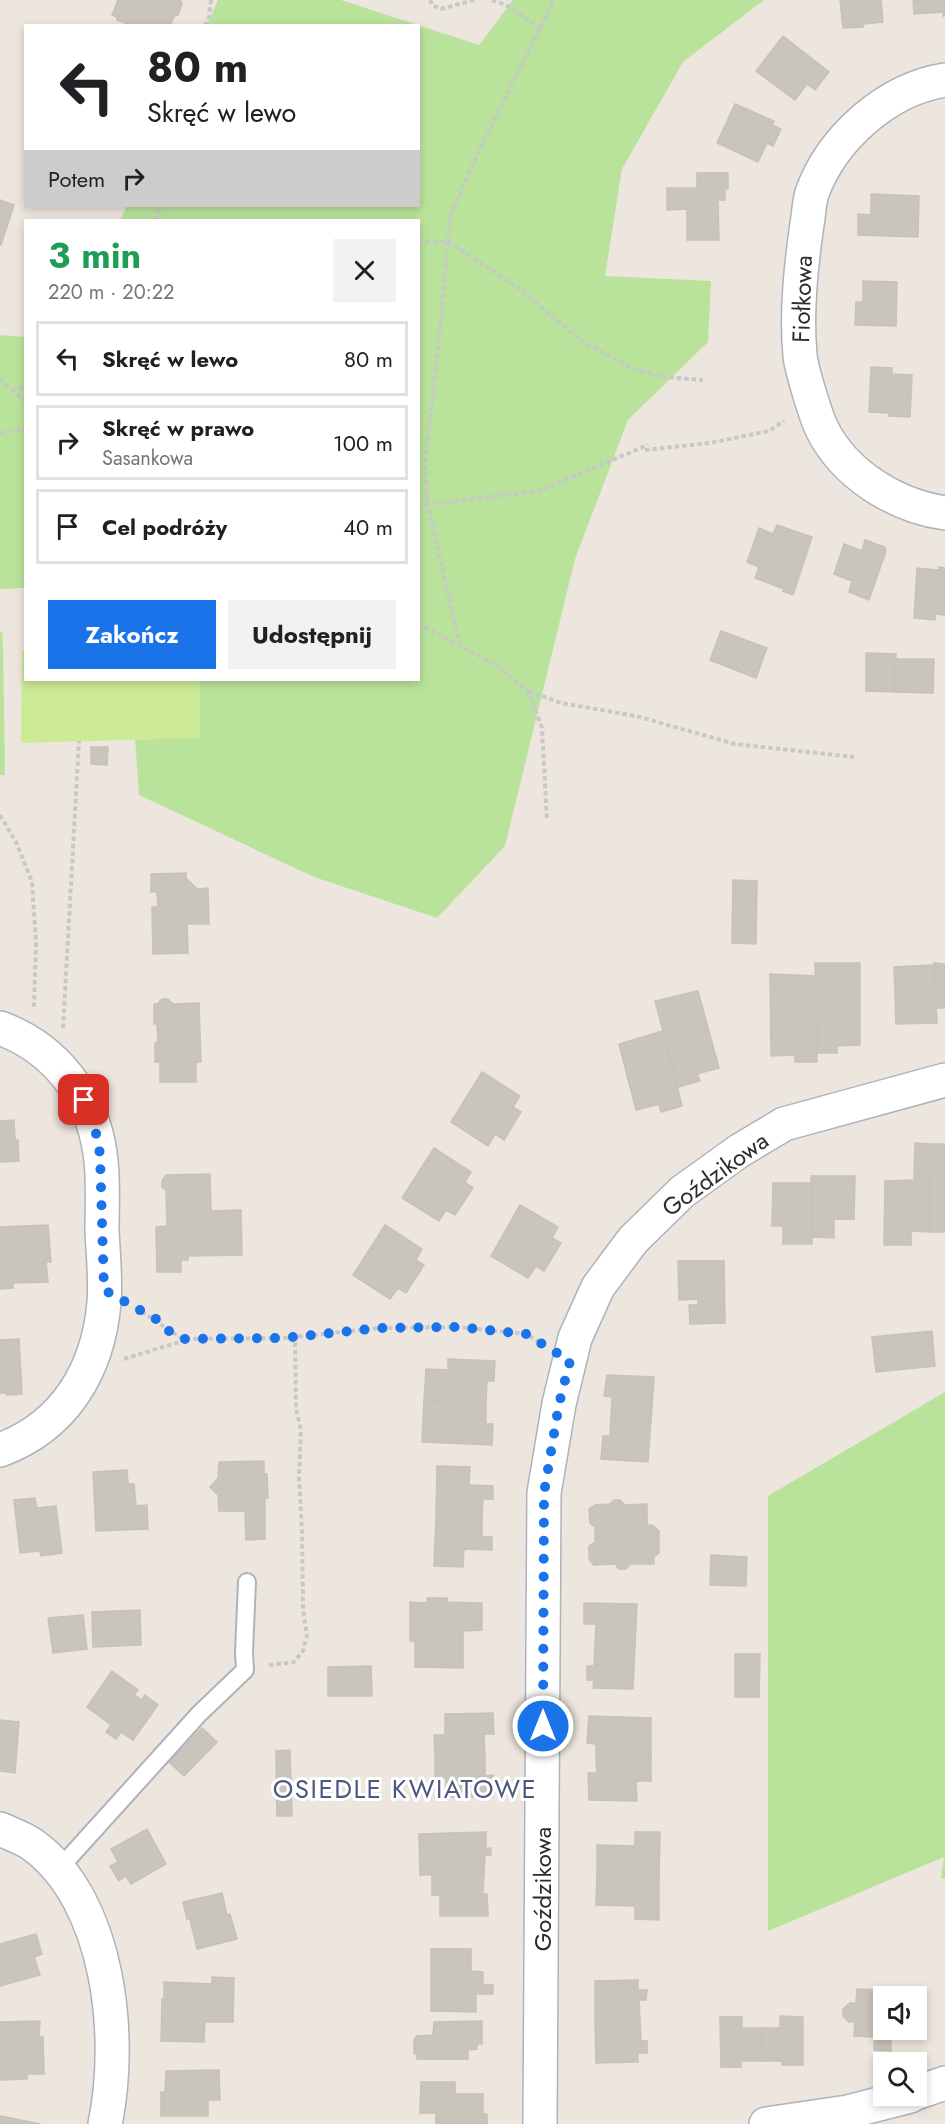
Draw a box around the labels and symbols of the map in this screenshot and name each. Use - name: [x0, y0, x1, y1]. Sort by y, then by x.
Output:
- street label: Fiołkowa: [783, 255, 821, 343]
- pin: [58, 1074, 109, 1125]
- street label: Goździkowa: [654, 1123, 776, 1225]
- position arrow: [511, 1694, 575, 1758]
- district label: OSIEDLE KWIATOWE: [273, 1770, 537, 1808]
- street label: Goździkowa: [525, 1827, 560, 1951]

